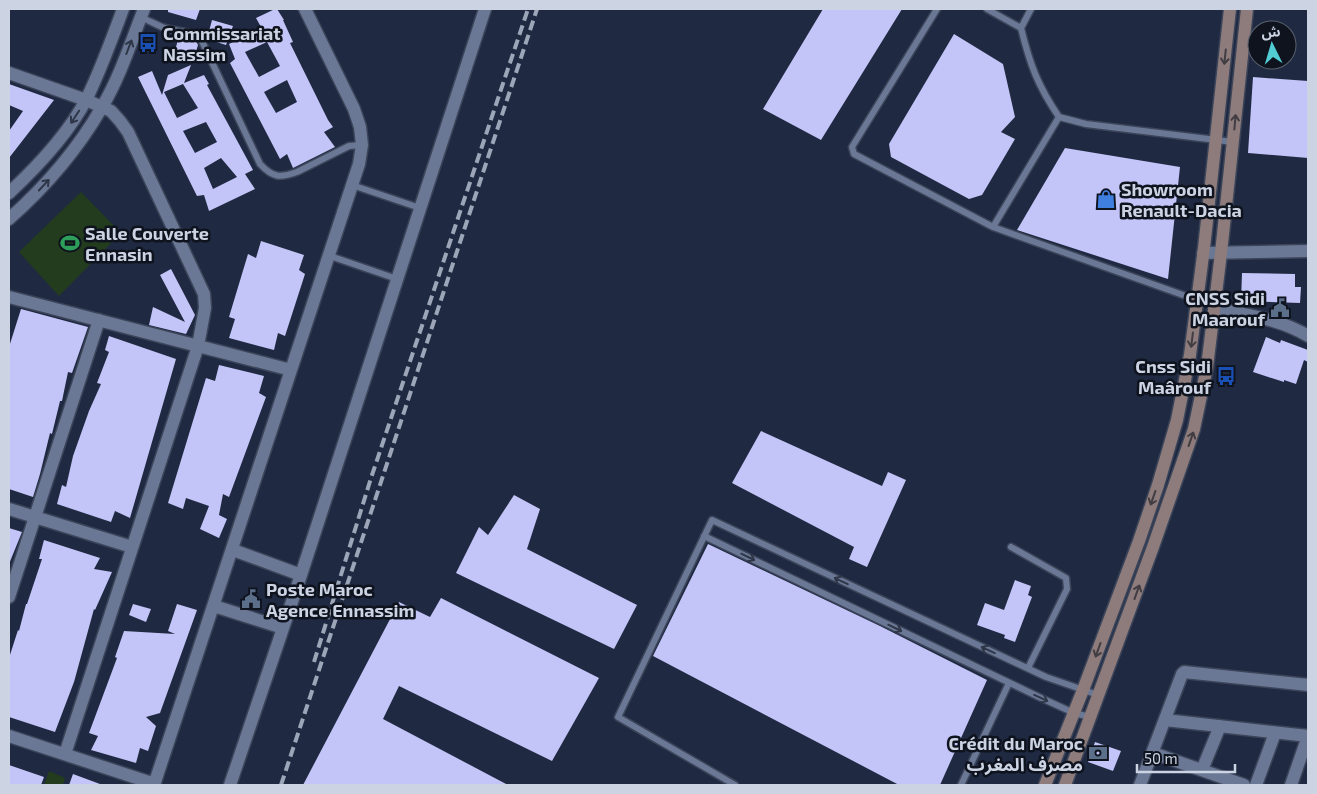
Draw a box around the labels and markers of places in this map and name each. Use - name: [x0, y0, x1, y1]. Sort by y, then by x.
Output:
- place label: Commissariat Nassim: [163, 22, 281, 65]
- bus stop icon: Commissariat Nassim: [137, 32, 159, 54]
- place label: Showroom Renault-Dacia: [1121, 178, 1242, 221]
- shop icon: Showroom Renault-Dacia: [1095, 188, 1117, 210]
- place label: Salle Couverte Ennasin: [85, 222, 209, 265]
- sports icon: Salle Couverte Ennasin: [59, 232, 81, 254]
- place label: CNSS Sidi Maarouf: [1185, 287, 1266, 330]
- public building icon: CNSS Sidi Maarouf: [1269, 297, 1291, 319]
- place label: Cnss Sidi Maârouf: [1135, 355, 1212, 398]
- bus stop icon: Cnss Sidi Maârouf: [1215, 365, 1237, 387]
- place label: Poste Maroc Agence Ennassim: [266, 578, 414, 621]
- public building icon: Poste Maroc Agence Ennassim: [240, 588, 262, 610]
- place label: Crédit du Maroc مصرف المغرب: [948, 732, 1083, 776]
- bank icon: Crédit du Maroc مصرف المغرب: [1087, 742, 1109, 764]

